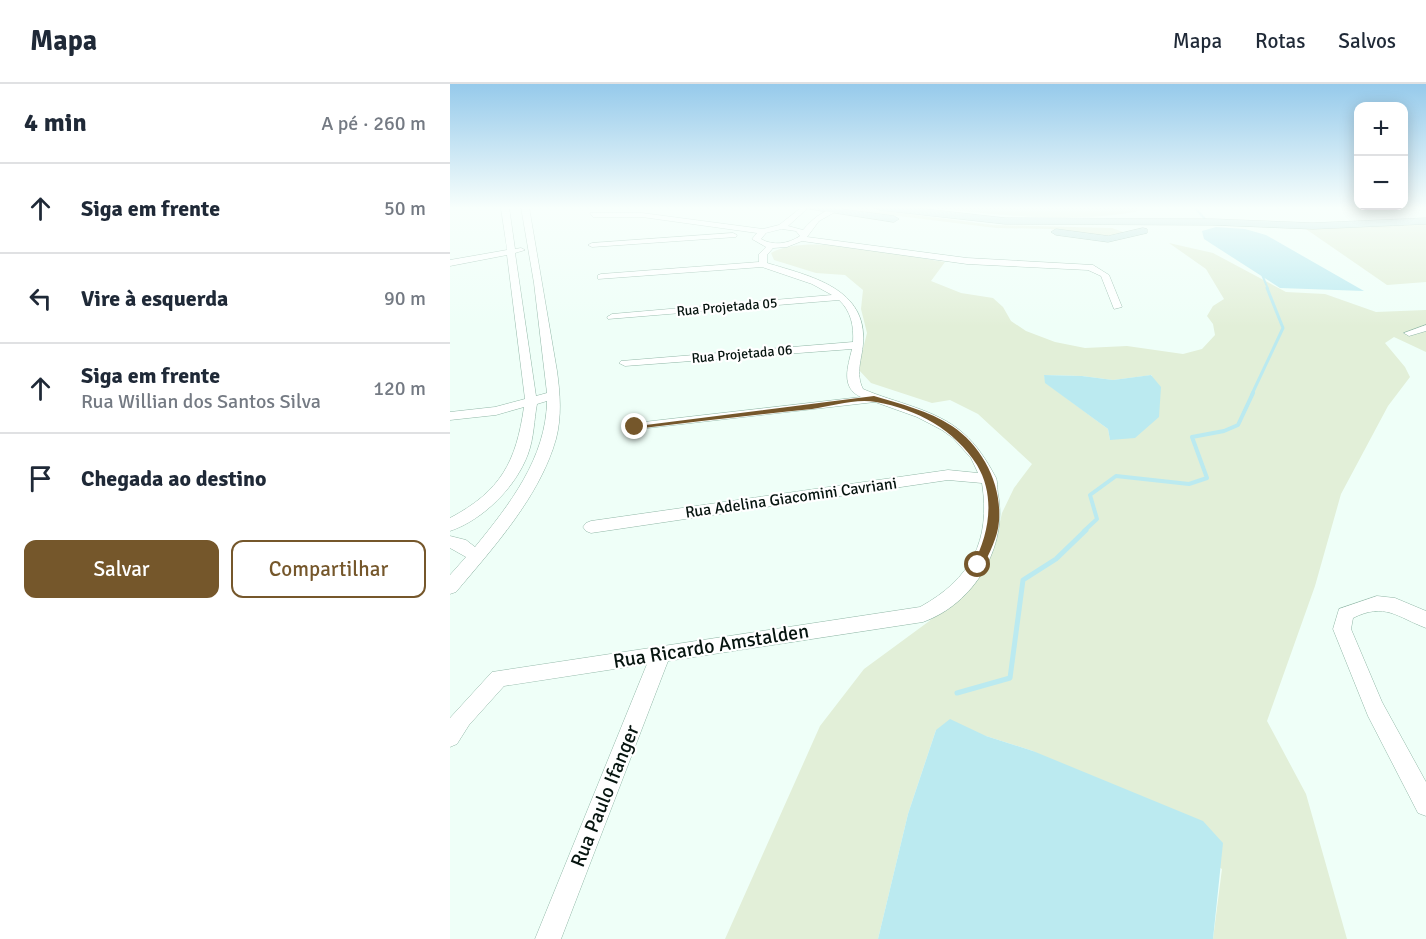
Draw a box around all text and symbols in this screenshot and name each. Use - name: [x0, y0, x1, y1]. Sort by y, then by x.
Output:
- text: Mapa: [30, 24, 97, 58]
- text: Mapa: [1173, 28, 1222, 54]
- text: Rotas: [1255, 28, 1305, 54]
- text: Salvos: [1338, 28, 1396, 54]
- map controls: [1354, 102, 1408, 210]
- button: +: [1354, 102, 1408, 156]
- text: 4 min: [24, 107, 87, 139]
- text: A pé · 260 m: [321, 111, 426, 136]
- button: −: [1354, 156, 1408, 210]
- icon: ahead: [24, 192, 57, 225]
- text: Siga em frente: [81, 195, 220, 222]
- text: 50 m: [384, 196, 426, 221]
- icon: left: [24, 282, 57, 315]
- text: Vire à esquerda: [81, 285, 228, 312]
- text: 90 m: [384, 286, 426, 311]
- street label: Rua Projetada 05: [676, 294, 778, 320]
- street label: Rua Projetada 06: [691, 341, 793, 367]
- text: Siga em frente: [81, 362, 220, 389]
- icon: ahead: [24, 372, 57, 405]
- text: 120 m: [373, 376, 426, 401]
- text: Rua Willian dos Santos Silva: [81, 389, 321, 414]
- route end: [621, 413, 647, 439]
- icon: arrive: [24, 462, 57, 495]
- text: Chegada ao destino: [81, 465, 267, 492]
- street label: Rua Adelina Giacomini Cavriani: [684, 473, 898, 523]
- button: Salvar: [24, 540, 219, 598]
- button: Compartilhar: [231, 540, 426, 598]
- route start: [964, 551, 990, 577]
- street label: Rua Ricardo Amstalden: [611, 618, 811, 674]
- street label: Rua Paulo Ifanger: [565, 721, 645, 871]

